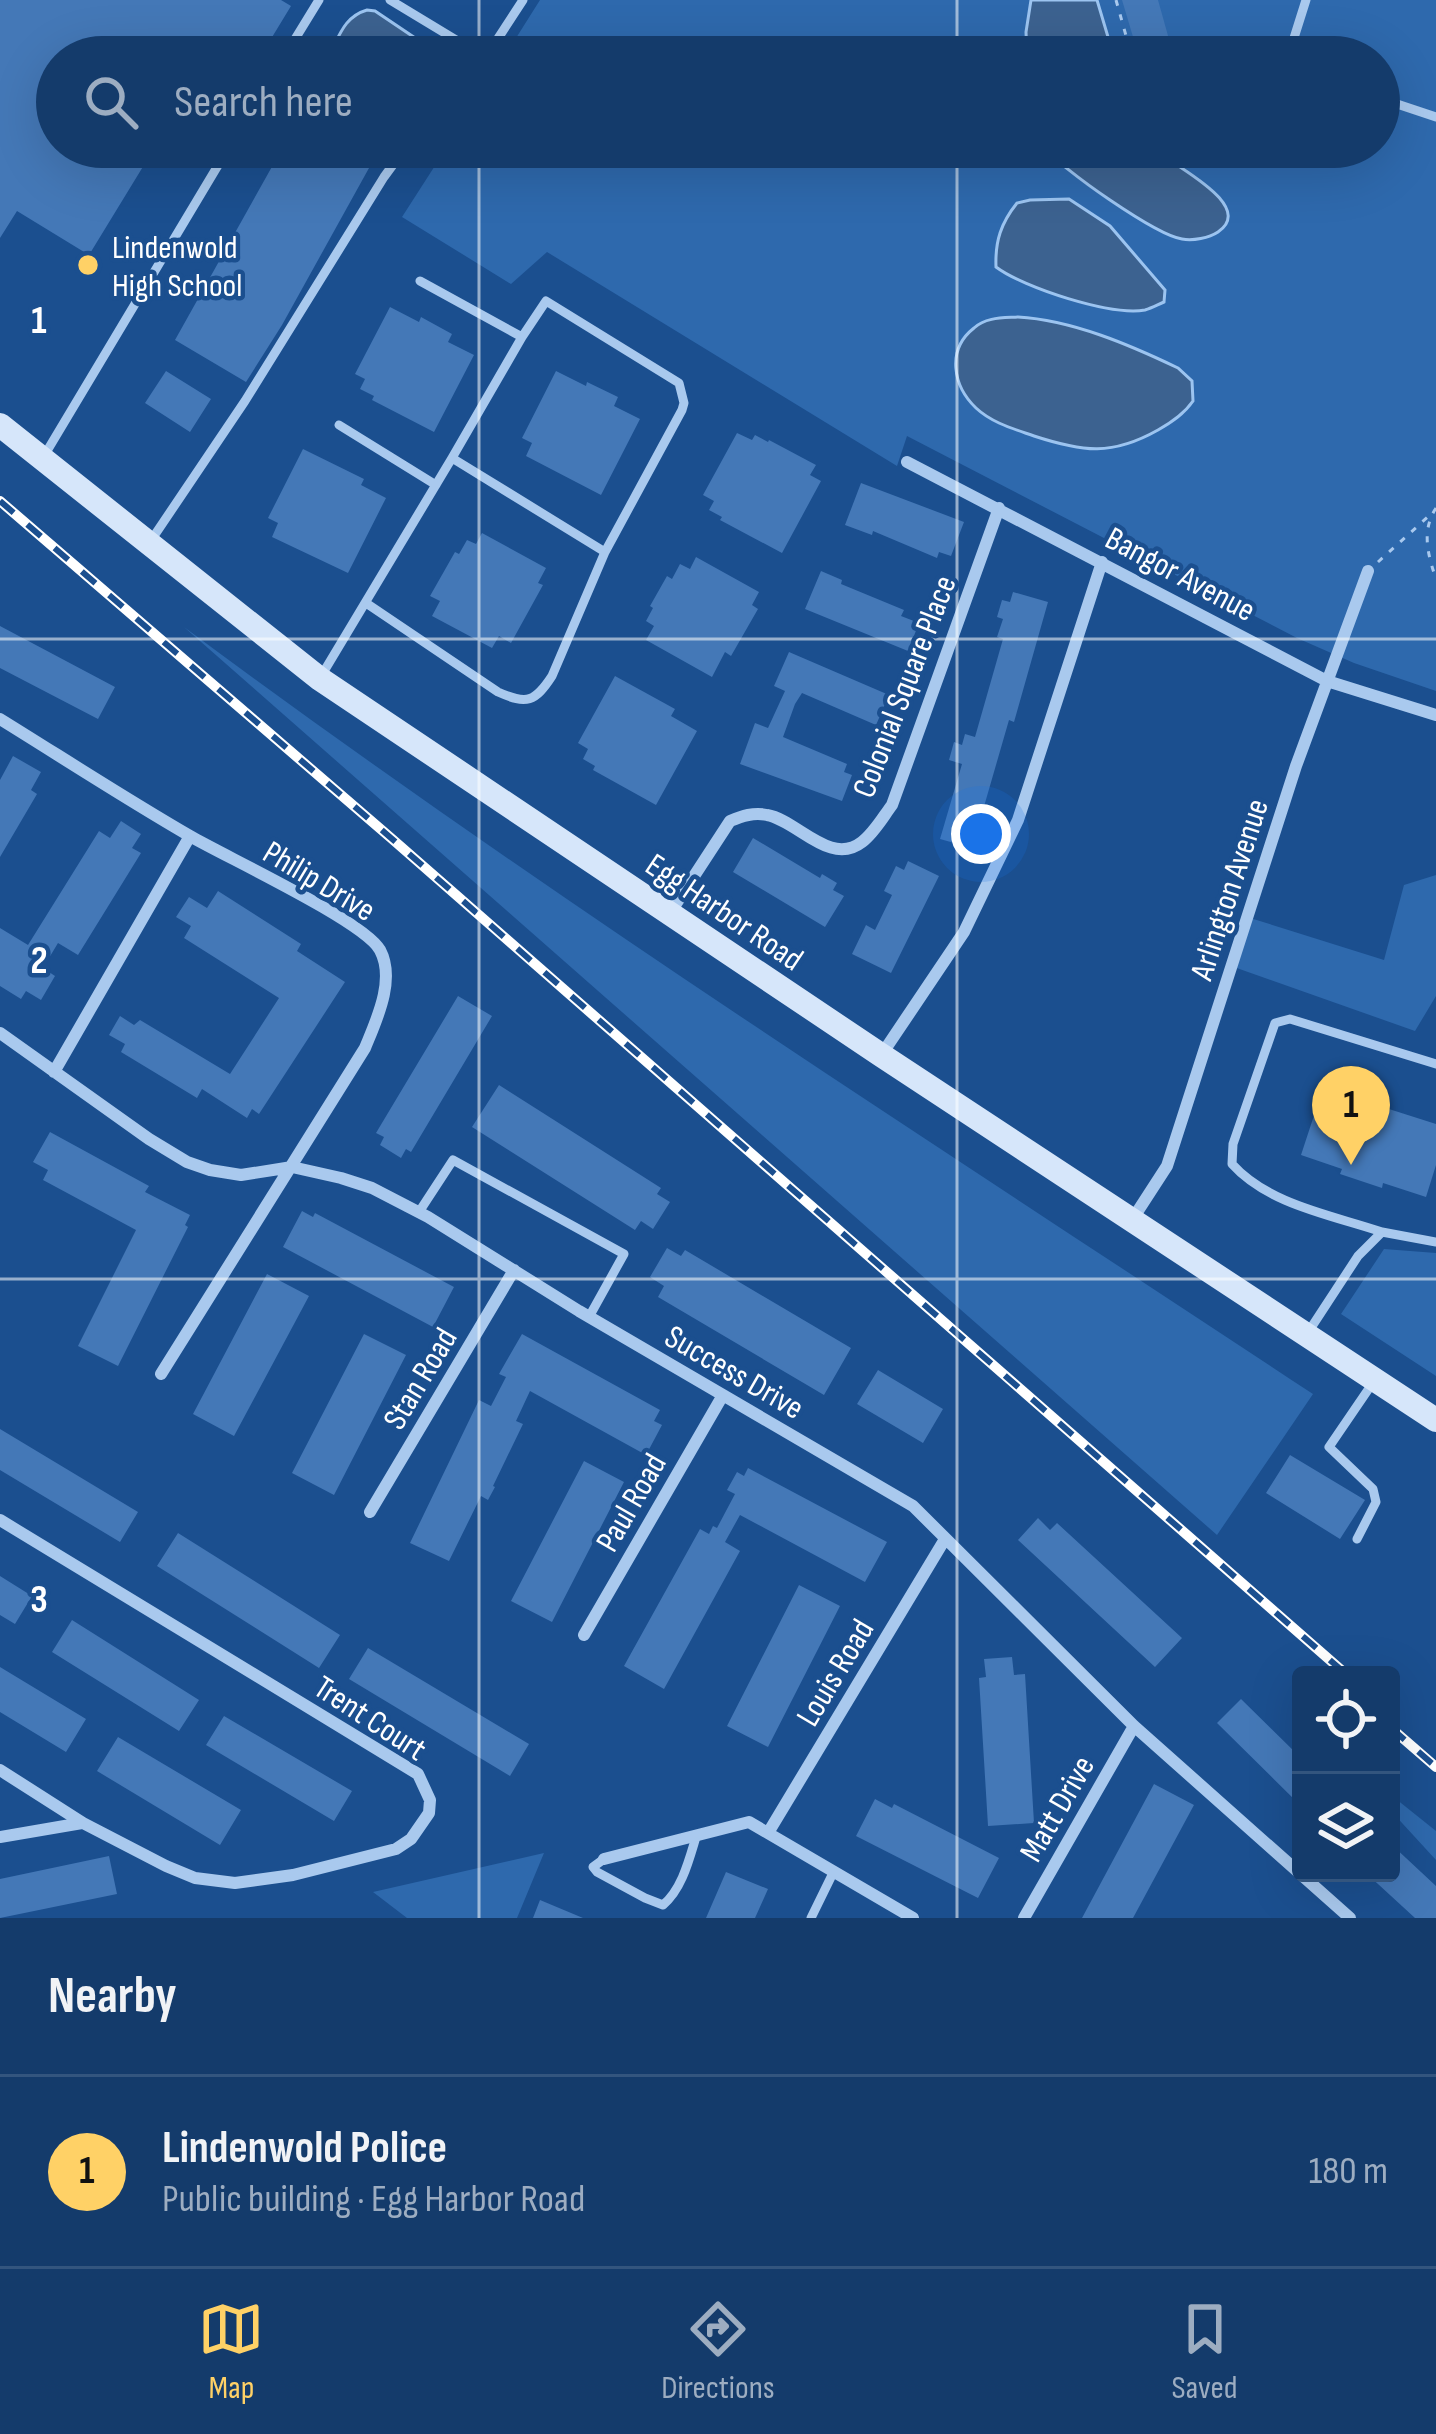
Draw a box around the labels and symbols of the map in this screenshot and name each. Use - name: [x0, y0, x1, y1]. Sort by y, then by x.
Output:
- place label: Lindenwold High School: [112, 228, 242, 306]
- marker: Lindenwold High School: [75, 252, 101, 278]
- text: 1: [31, 298, 47, 345]
- street label: Bangor Avenue: [1098, 519, 1262, 631]
- street label: Colonial Square Place: [844, 570, 966, 803]
- street label: Arlington Avenue: [1182, 794, 1278, 986]
- your location: [951, 804, 1011, 864]
- street label: Philip Drive: [256, 833, 382, 931]
- street label: Egg Harbor Road: [638, 845, 810, 980]
- text: 2: [30, 938, 48, 985]
- pin: 1: [1312, 1066, 1390, 1165]
- street label: Success Drive: [658, 1317, 810, 1428]
- street label: Stan Road: [375, 1321, 466, 1437]
- street label: Paul Road: [588, 1447, 676, 1559]
- text: 3: [30, 1577, 48, 1624]
- street label: Louis Road: [788, 1612, 883, 1734]
- street label: Trent Court: [306, 1668, 434, 1770]
- street label: Matt Drive: [1012, 1749, 1104, 1869]

